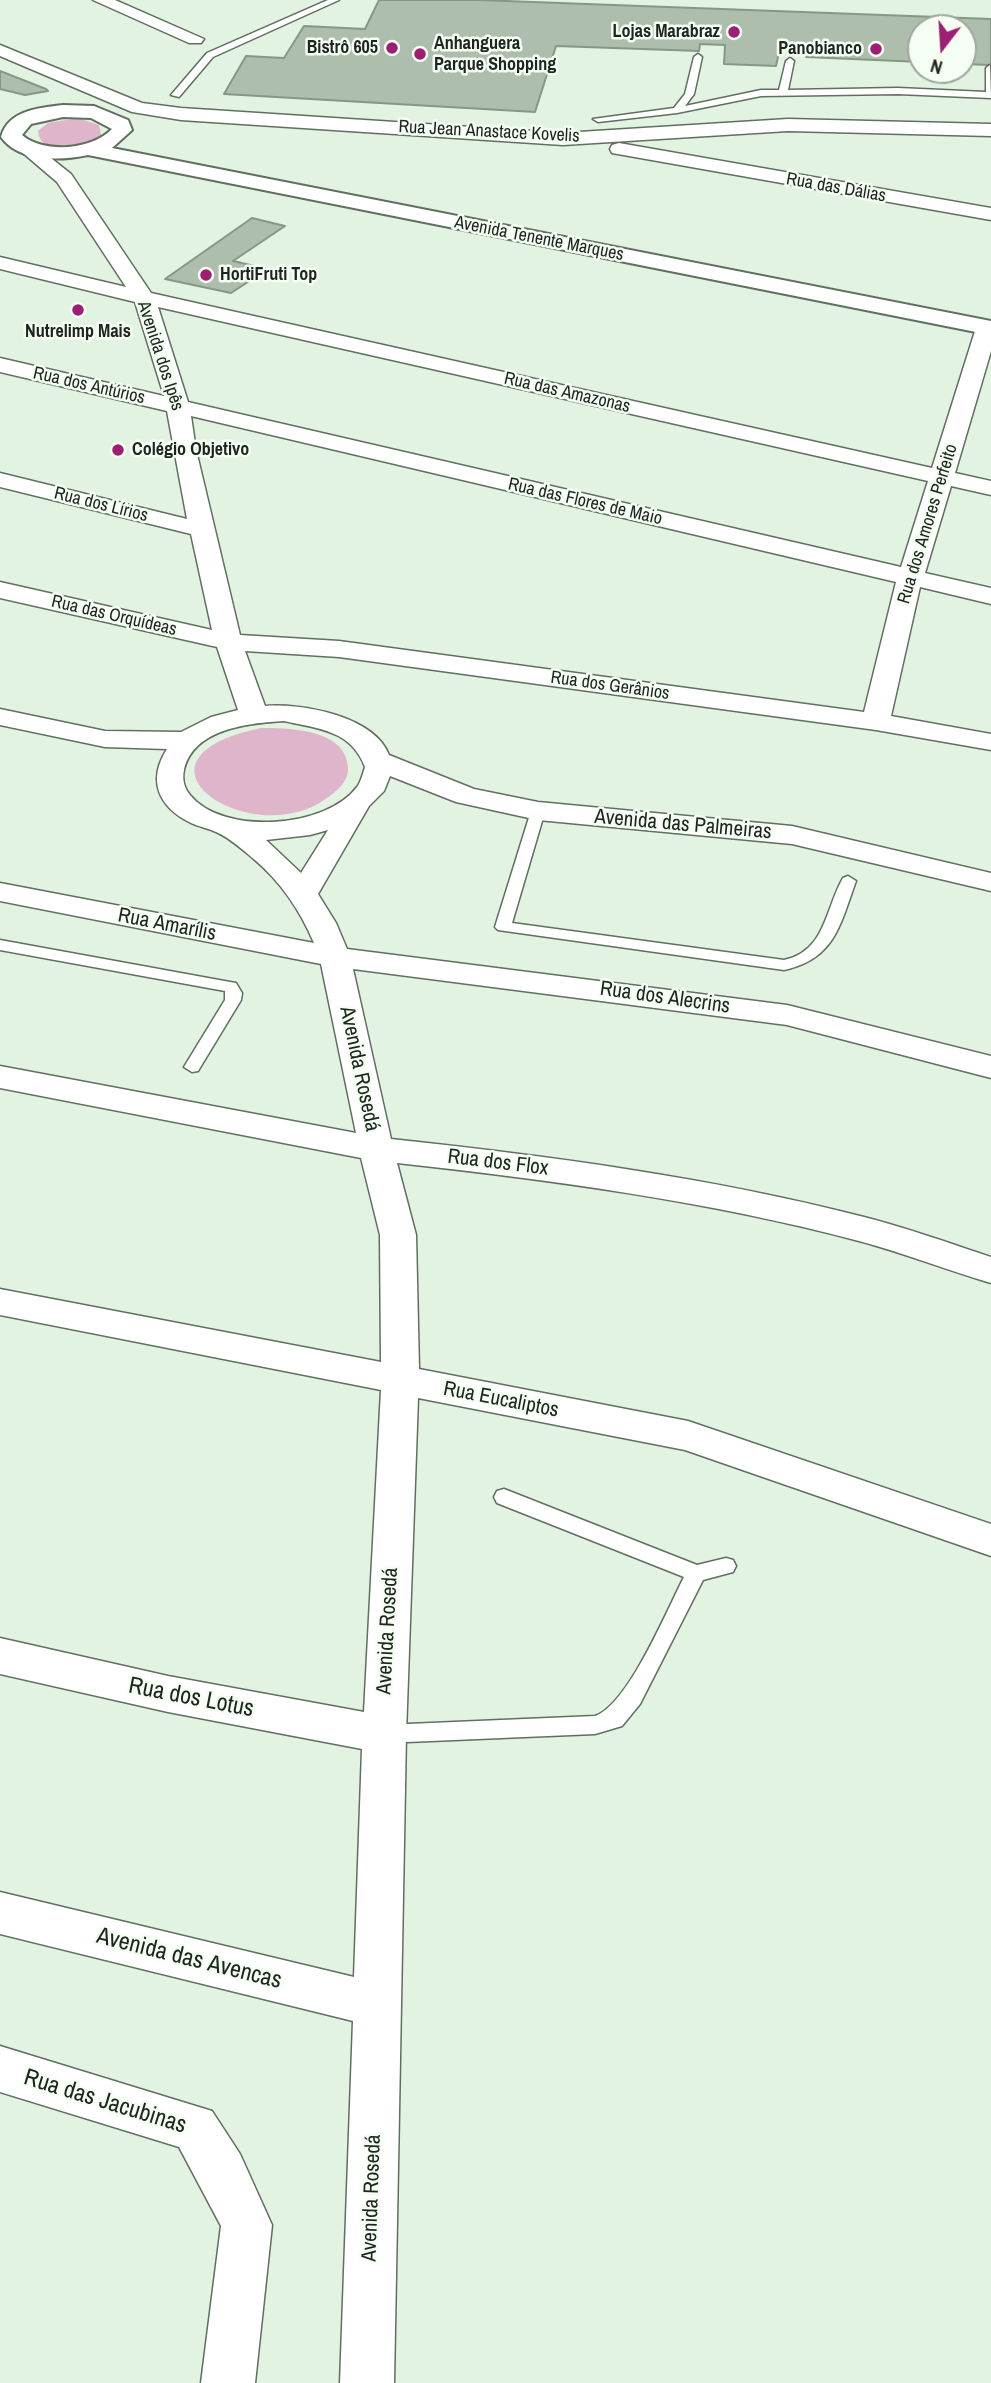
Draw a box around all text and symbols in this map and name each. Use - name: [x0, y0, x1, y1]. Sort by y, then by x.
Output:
- north arrow: [907, 14, 977, 84]
- place label: Lojas Marabraz: [613, 21, 720, 43]
- marker: Lojas Marabraz: [726, 24, 742, 40]
- place label: Anhanguera Parque Shopping: [434, 33, 556, 76]
- place label: Bistrô 605: [307, 37, 378, 59]
- place label: Panobianco: [778, 38, 862, 60]
- marker: Bistrô 605: [384, 40, 400, 56]
- marker: Panobianco: [868, 41, 884, 57]
- marker: Anhanguera Parque Shopping: [412, 46, 428, 62]
- text: N: [927, 53, 946, 81]
- street label: Rua Jean Anastace Kovelis: [398, 116, 580, 148]
- street label: Rua das Dálias: [784, 169, 888, 207]
- street label: Avenida Tenente Marques: [452, 212, 626, 266]
- place label: HortiFruti Top: [220, 264, 317, 286]
- marker: HortiFruti Top: [198, 267, 214, 283]
- street label: Avenida dos Ipês: [132, 299, 188, 413]
- marker: Nutrelimp Mais: [70, 302, 86, 318]
- place label: Nutrelimp Mais: [25, 321, 131, 343]
- street label: Rua dos Antúrios: [31, 363, 147, 409]
- street label: Rua das Amazonas: [502, 368, 632, 418]
- place label: Colégio Objetivo: [132, 439, 249, 461]
- marker: Colégio Objetivo: [110, 442, 126, 458]
- street label: Rua dos Amores Perfeito: [893, 442, 963, 606]
- street label: Rua das Flores de Maio: [506, 474, 664, 530]
- street label: Rua dos Lírios: [52, 483, 150, 527]
- street label: Rua das Orquídeas: [49, 591, 179, 641]
- street label: Rua dos Gerânios: [549, 667, 671, 705]
- street label: Avenida das Palmeiras: [593, 805, 773, 845]
- street label: Rua Amarílis: [116, 903, 218, 947]
- street label: Rua dos Alecrins: [598, 976, 732, 1020]
- street label: Avenida Rosedá: [333, 1004, 385, 1134]
- street label: Rua dos Flox: [446, 1144, 550, 1182]
- street label: Rua Eucaliptos: [441, 1376, 561, 1424]
- street label: Avenida Rosedá: [372, 1567, 404, 1695]
- street label: Rua dos Lotus: [126, 1672, 256, 1724]
- street label: Avenida das Avencas: [93, 1922, 285, 1996]
- street label: Rua das Jacubinas: [20, 2064, 190, 2140]
- street label: Avenida Rosedá: [357, 2134, 387, 2262]

